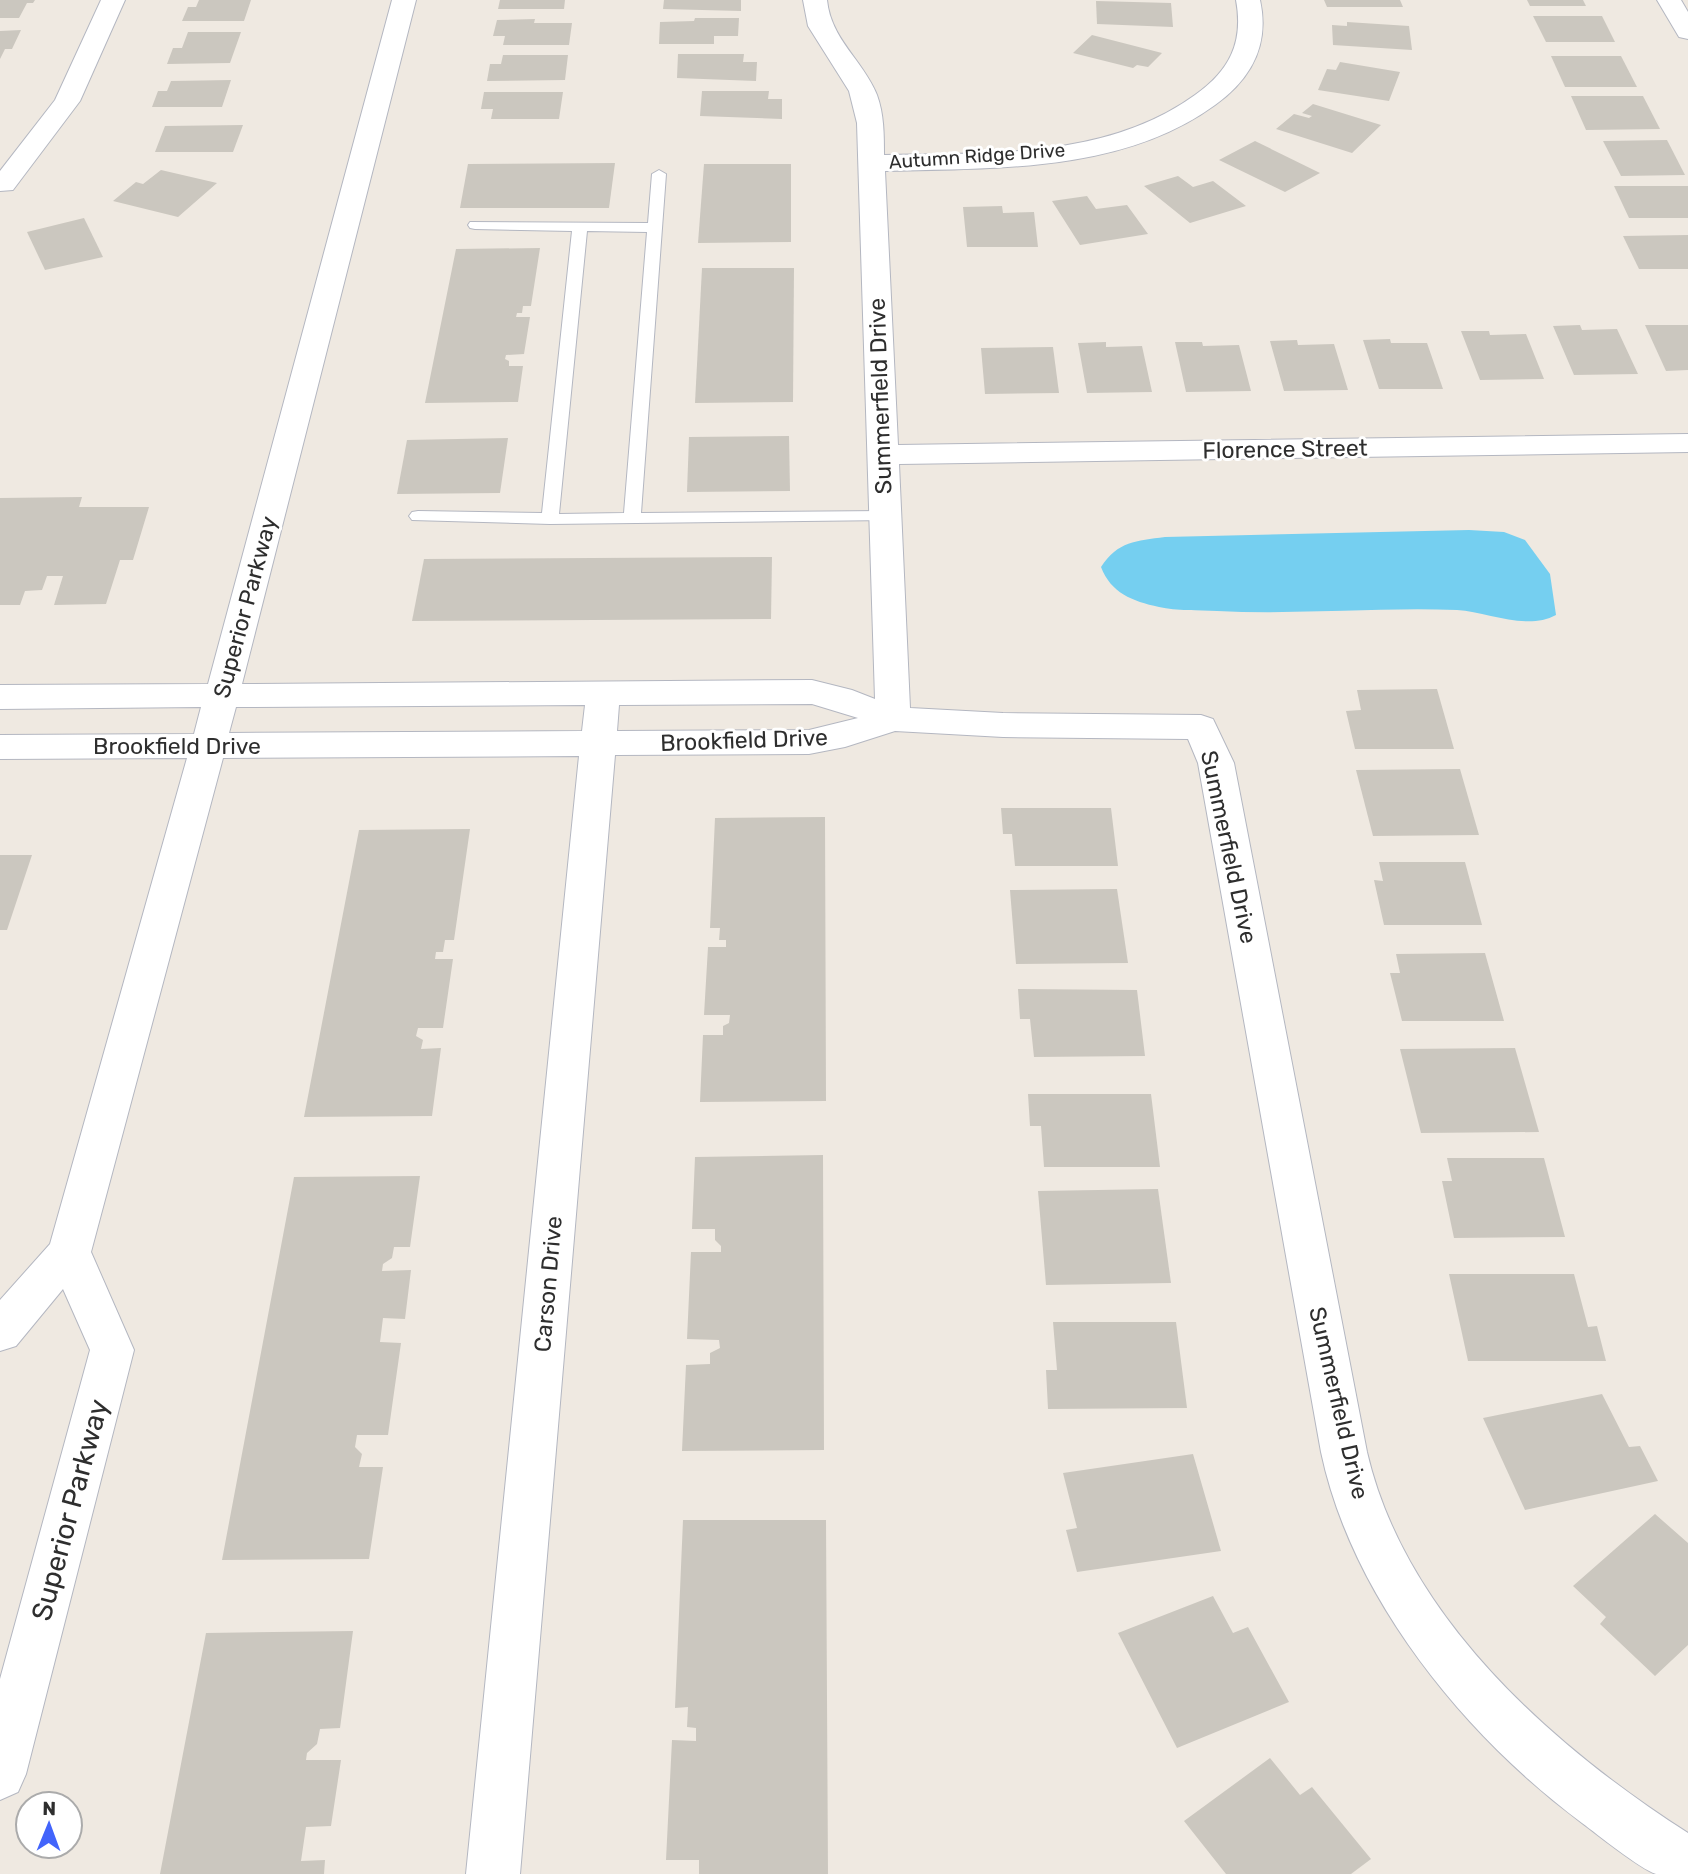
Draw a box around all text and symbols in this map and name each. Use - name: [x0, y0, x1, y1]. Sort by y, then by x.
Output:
- street label: Autumn Ridge Drive: [888, 138, 1066, 174]
- street label: Summerfield Drive: [863, 297, 897, 495]
- street label: Florence Street: [1202, 434, 1368, 464]
- street label: Superior Parkway: [207, 513, 283, 701]
- street label: Brookfield Drive: [660, 723, 828, 757]
- street label: Brookfield Drive: [93, 732, 261, 760]
- street label: Summerfield Drive: [1195, 748, 1263, 946]
- street label: Carson Drive: [528, 1215, 568, 1353]
- street label: Summerfield Drive: [1303, 1304, 1375, 1502]
- street label: Superior Parkway: [25, 1396, 115, 1624]
- north arrow: [14, 1790, 84, 1860]
- text: N: [42, 1797, 56, 1820]

